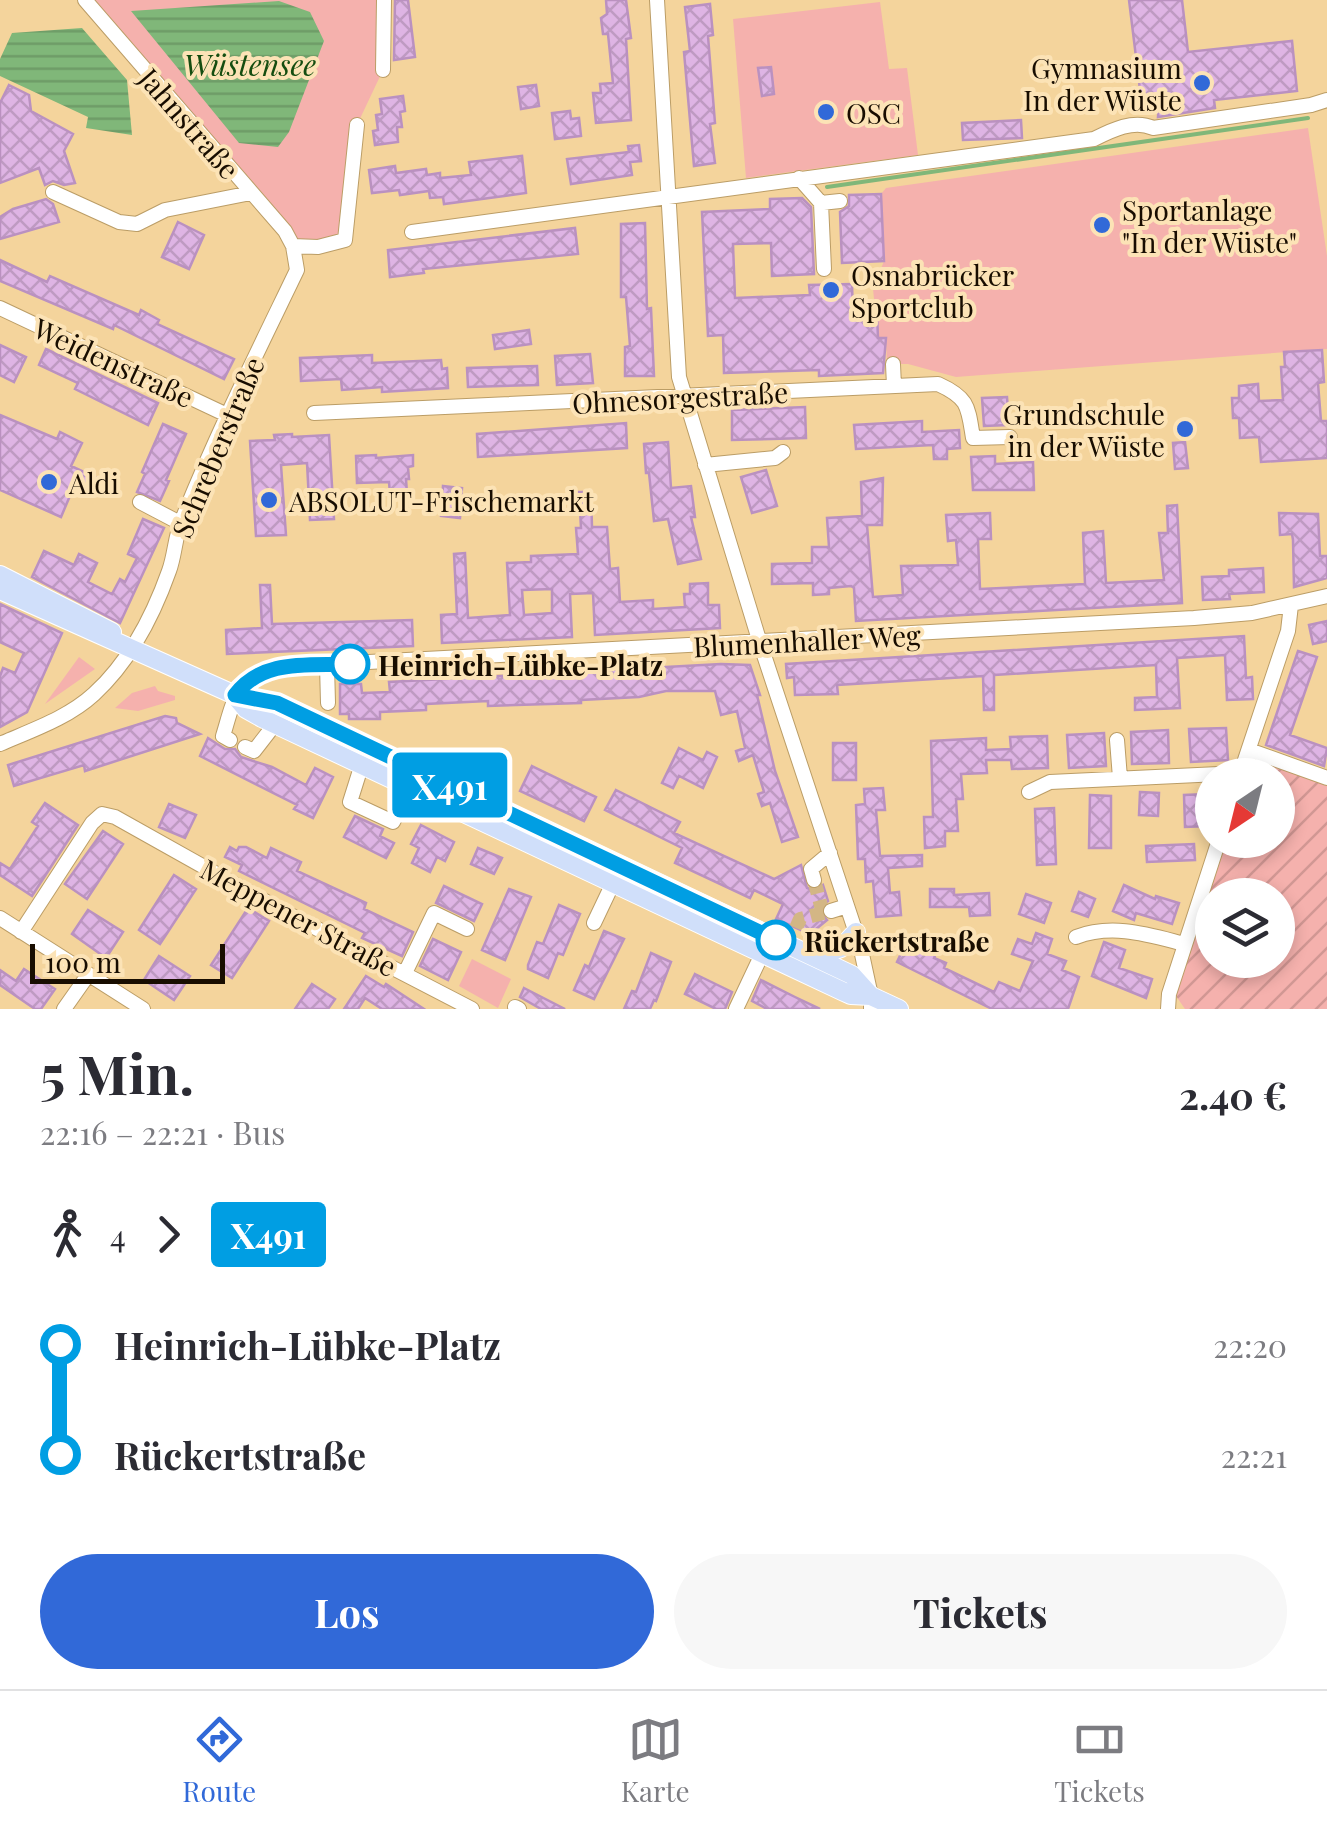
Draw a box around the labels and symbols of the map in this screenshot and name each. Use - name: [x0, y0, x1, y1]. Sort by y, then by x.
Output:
- water label: Wüstensee: [184, 44, 316, 84]
- place label: Gymnasium In der Wüste: [1023, 49, 1182, 118]
- street label: Jahnstraße: [131, 59, 248, 186]
- marker: Gymnasium In der Wüste: [1191, 72, 1213, 94]
- place label: OSC: [846, 94, 901, 131]
- marker: OSC: [815, 101, 837, 123]
- place label: Sportanlage "In der Wüste": [1122, 191, 1297, 260]
- marker: Sportanlage "In der Wüste": [1091, 214, 1113, 236]
- place label: Osnabrücker Sportclub: [851, 256, 1015, 325]
- marker: Osnabrücker Sportclub: [820, 279, 842, 301]
- street label: Weidenstraße: [27, 308, 200, 415]
- street label: Schreberstraße: [162, 351, 272, 543]
- street label: Ohnesorgestraße: [571, 373, 789, 421]
- place label: Grundschule in der Wüste: [1003, 395, 1165, 464]
- marker: Grundschule in der Wüste: [1174, 418, 1196, 440]
- place label: Aldi: [68, 464, 119, 501]
- marker: Aldi: [38, 471, 60, 493]
- place label: ABSOLUT-Frischemarkt: [288, 482, 595, 519]
- marker: ABSOLUT-Frischemarkt: [258, 489, 280, 511]
- street label: Blumenhaller Weg: [692, 616, 922, 664]
- marker: Heinrich-Lübke-Platz: [331, 645, 369, 683]
- place label: Heinrich-Lübke-Platz: [378, 646, 663, 683]
- line badge: X491: [380, 752, 520, 818]
- north arrow: [1195, 758, 1295, 858]
- street label: Meppener Straße: [195, 850, 403, 984]
- marker: Rückertstraße: [757, 921, 795, 959]
- place label: Rückertstraße: [804, 922, 990, 959]
- scale bar: [30, 939, 225, 984]

